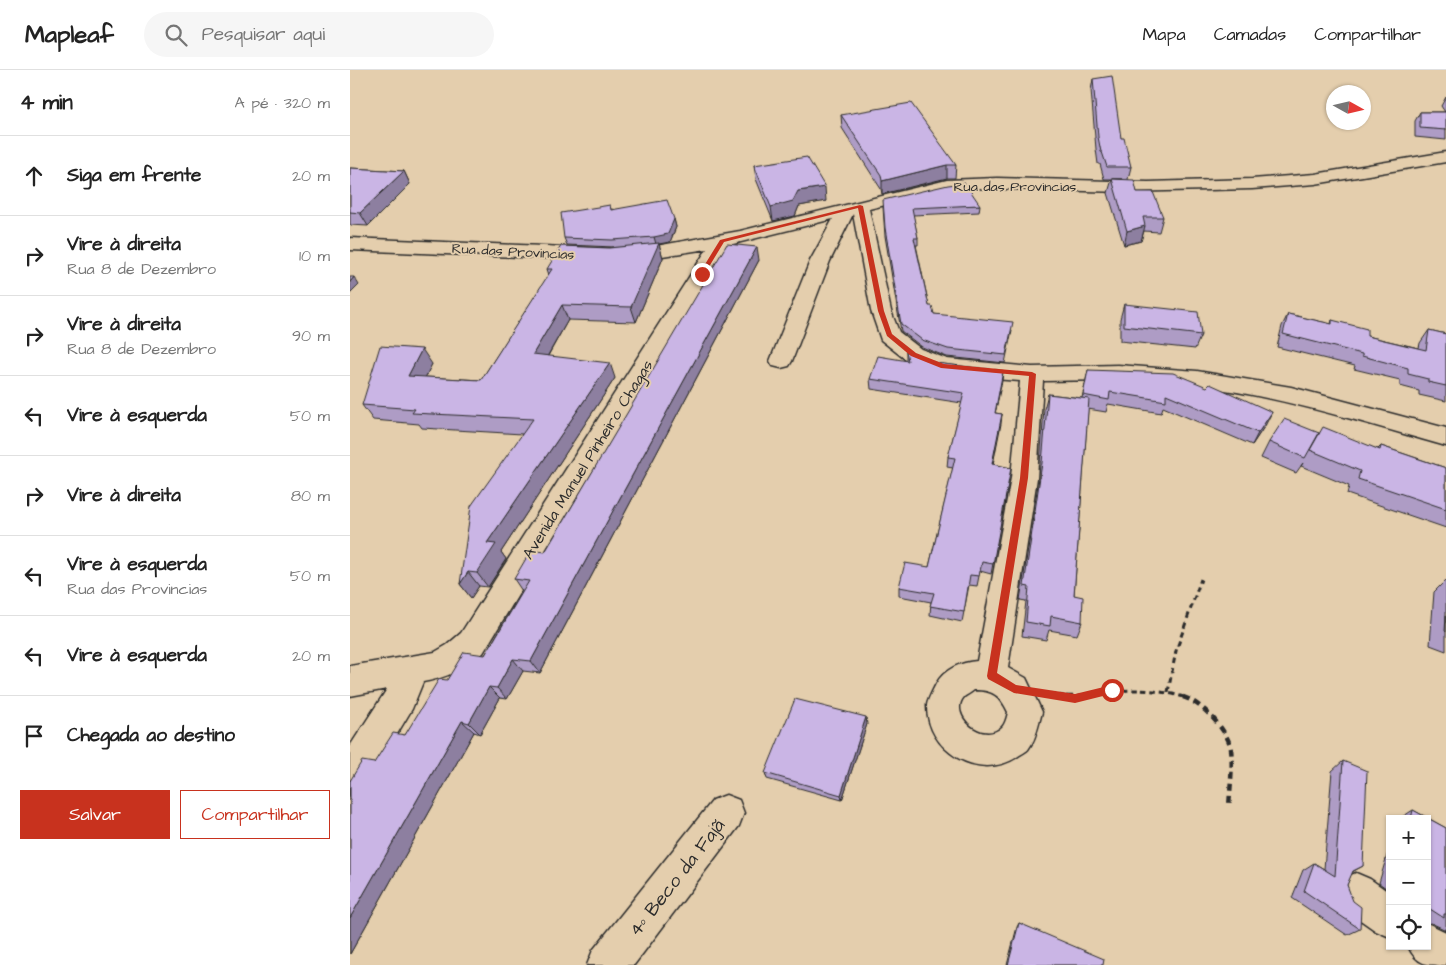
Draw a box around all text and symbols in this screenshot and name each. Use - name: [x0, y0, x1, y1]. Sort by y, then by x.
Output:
- search box: [144, 12, 494, 57]
- text: Mapleaf: [25, 18, 114, 52]
- icon: search: [162, 21, 190, 49]
- text: Pesquisar aqui: [202, 21, 325, 48]
- text: Mapa: [1142, 22, 1186, 47]
- text: Camadas: [1214, 22, 1286, 47]
- text: Compartilhar: [1314, 22, 1421, 47]
- north arrow: [1326, 85, 1371, 130]
- text: 4 min: [20, 88, 73, 117]
- text: A pé · 320 m: [234, 92, 330, 114]
- icon: ahead: [20, 162, 48, 190]
- text: Siga em frente: [67, 162, 201, 189]
- text: 20 m: [292, 165, 330, 187]
- street label: Rua das Provincias: [954, 177, 1076, 197]
- text: Vire à direita: [67, 231, 181, 258]
- street label: Rua das Provincias: [451, 239, 575, 265]
- icon: right: [20, 242, 48, 270]
- text: 10 m: [299, 245, 330, 267]
- text: Rua 8 de Dezembro: [67, 258, 216, 280]
- route end: [691, 263, 714, 286]
- text: Vire à direita: [67, 311, 181, 338]
- icon: right: [20, 322, 48, 350]
- text: 90 m: [292, 325, 330, 347]
- text: Rua 8 de Dezembro: [67, 338, 216, 360]
- street label: Avenida Manuel Pinheiro Chagas: [517, 356, 659, 564]
- icon: left: [20, 402, 48, 430]
- text: Vire à esquerda: [67, 402, 207, 429]
- text: 50 m: [290, 405, 330, 427]
- icon: right: [20, 482, 48, 510]
- text: Vire à direita: [67, 482, 181, 509]
- text: 80 m: [291, 485, 330, 507]
- text: Vire à esquerda: [67, 551, 207, 578]
- icon: left: [20, 562, 48, 590]
- text: 50 m: [290, 565, 330, 587]
- text: Rua das Provincias: [67, 578, 207, 600]
- icon: left: [20, 642, 48, 670]
- text: Vire à esquerda: [67, 642, 207, 669]
- text: 20 m: [292, 645, 330, 667]
- route start: [1101, 679, 1124, 702]
- icon: arrive: [20, 722, 48, 750]
- text: Chegada ao destino: [67, 722, 235, 749]
- button: Salvar: [20, 790, 170, 839]
- button: Compartilhar: [180, 790, 330, 839]
- street label: 4º Beco da Fajã: [623, 813, 732, 942]
- map controls: [1386, 815, 1431, 950]
- button: +: [1386, 815, 1431, 860]
- button: −: [1386, 860, 1431, 905]
- button: locate: [1386, 905, 1431, 950]

